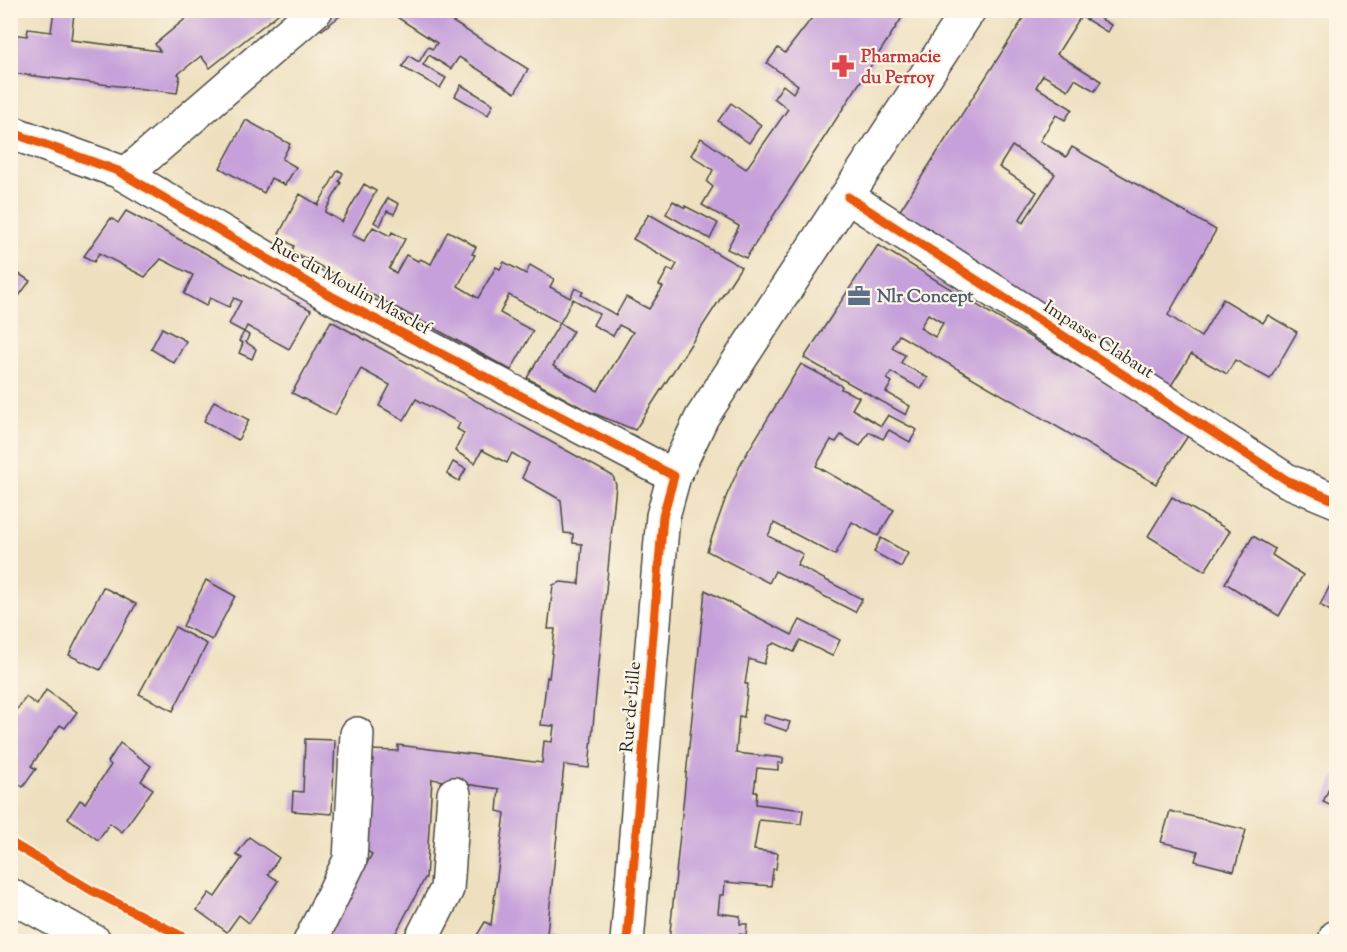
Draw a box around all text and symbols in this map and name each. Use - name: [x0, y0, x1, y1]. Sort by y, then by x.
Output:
- place label: Pharmacie du Perroy: [861, 45, 942, 92]
- pharmacy icon: Pharmacie du Perroy: [830, 53, 856, 79]
- street label: Rue du Moulin Masclef: [265, 233, 436, 343]
- office icon: Nlr Concept: [846, 283, 872, 309]
- place label: Nlr Concept: [877, 285, 974, 311]
- street label: Impasse Clabaut: [1037, 295, 1158, 386]
- street label: Rue de Lille: [615, 661, 649, 754]

